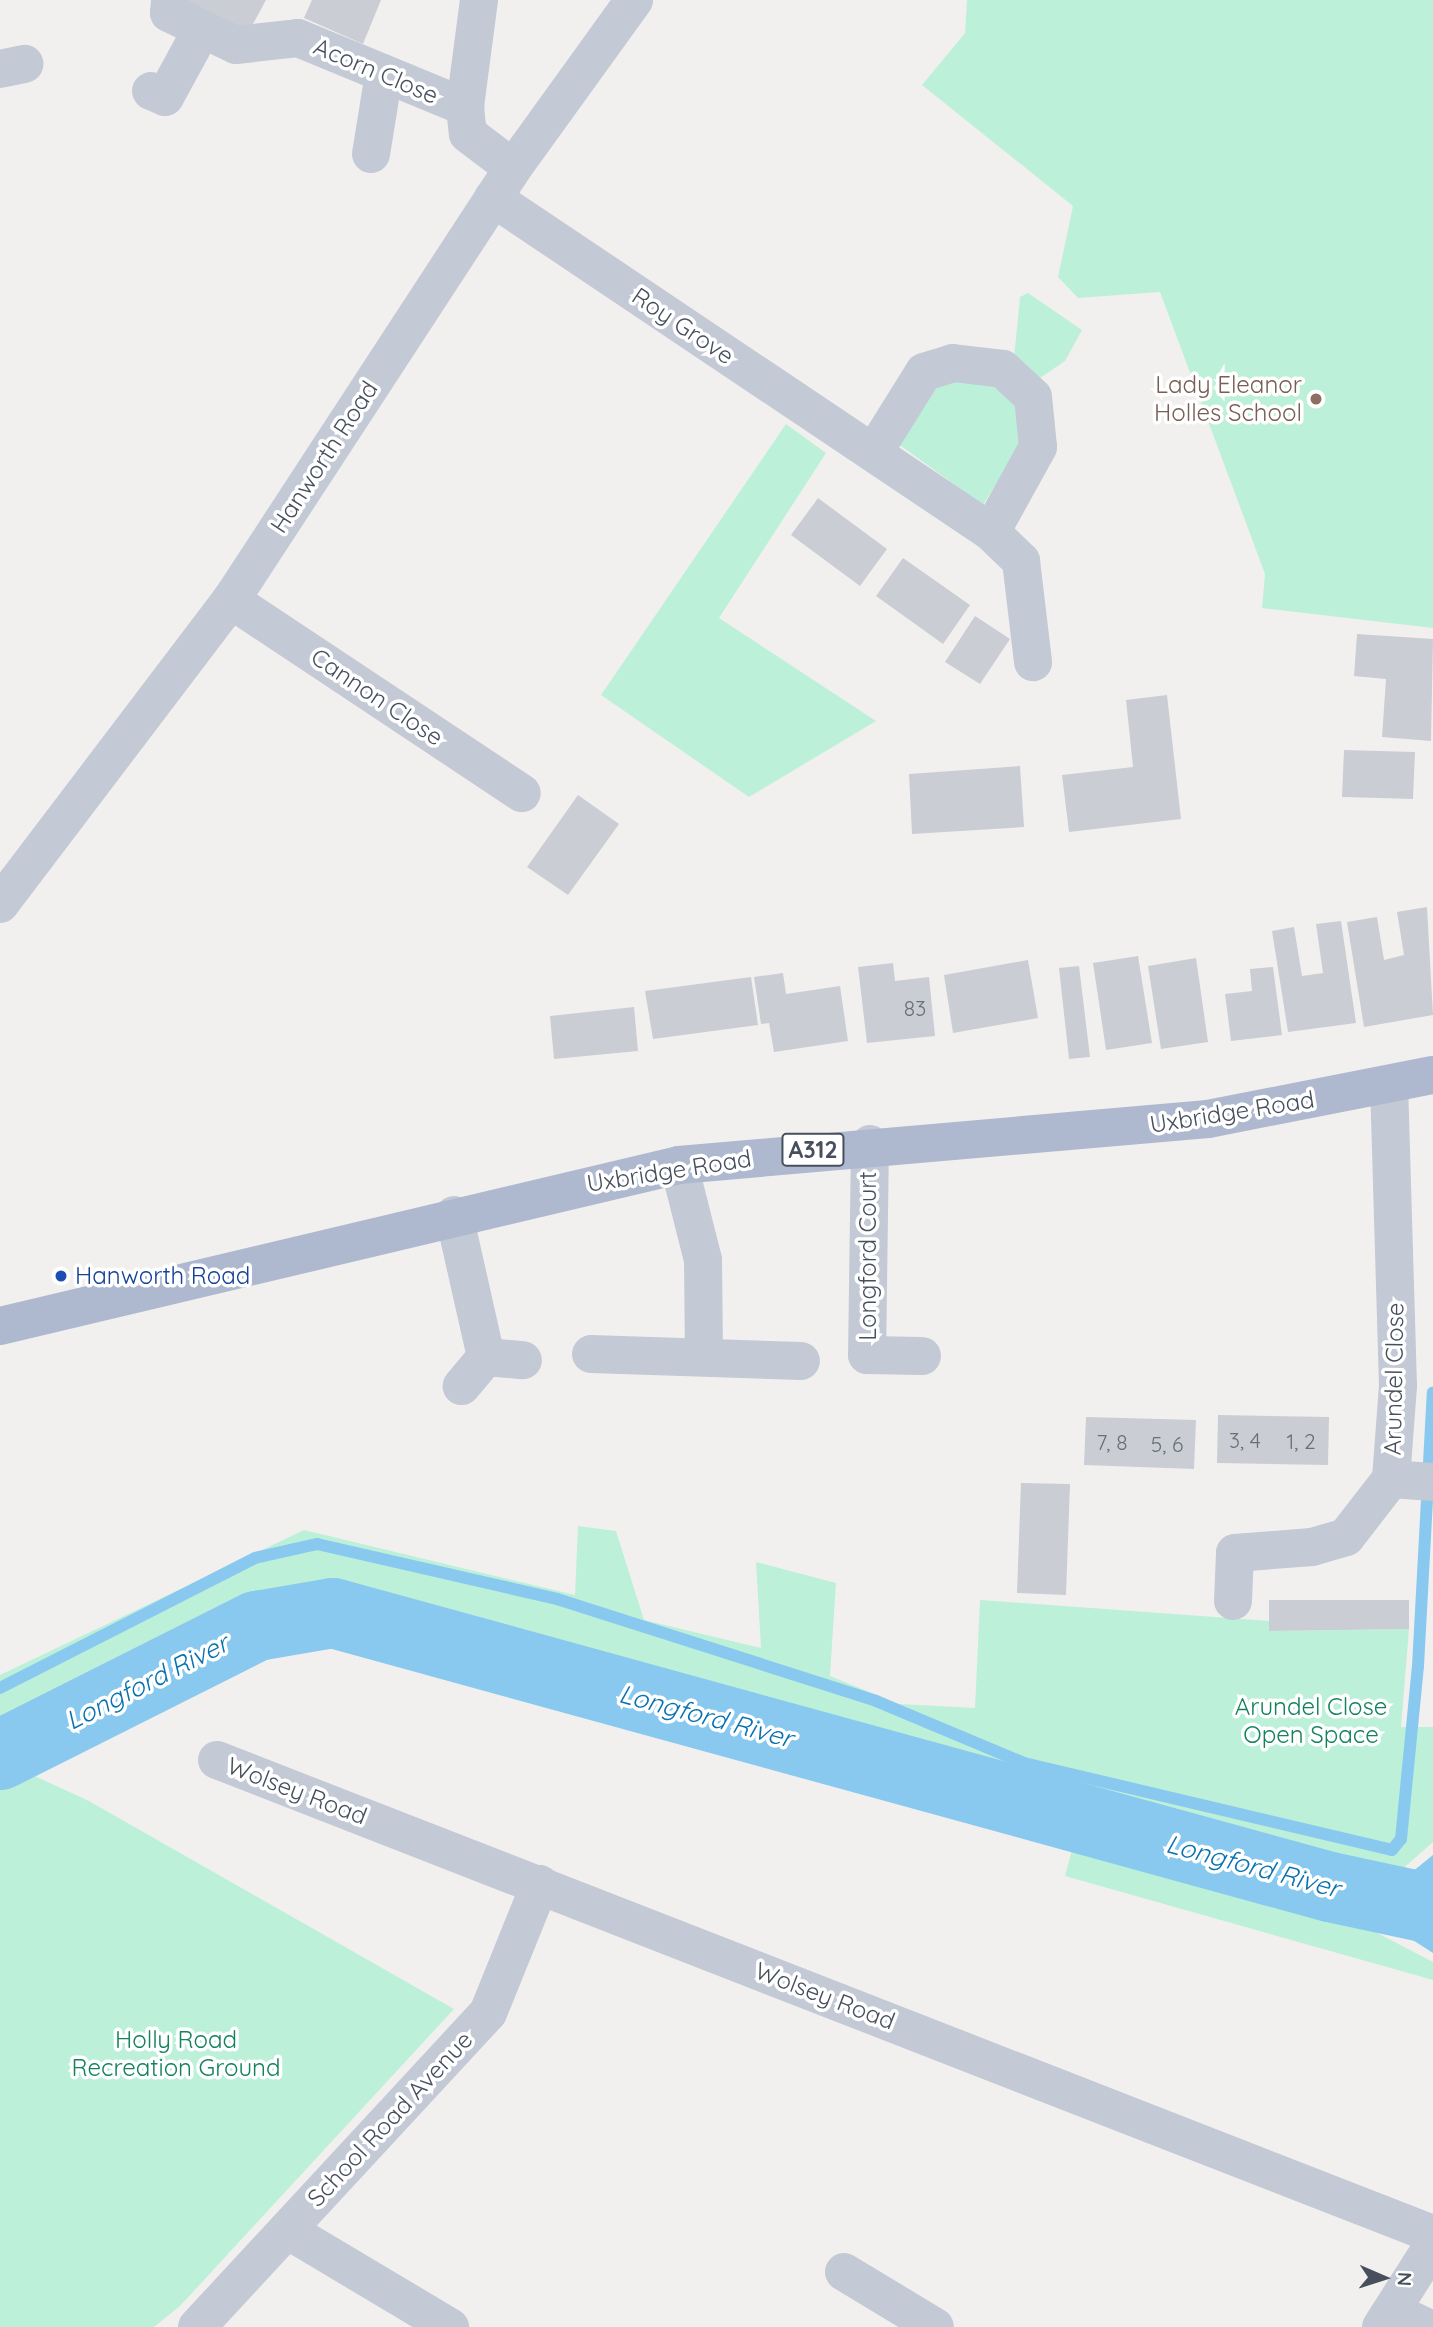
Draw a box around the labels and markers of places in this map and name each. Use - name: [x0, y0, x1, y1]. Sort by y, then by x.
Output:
- place label: Lady Eleanor Holles School: [1154, 371, 1302, 427]
- marker: Lady Eleanor Holles School: [1308, 391, 1324, 407]
- place label: Hanworth Road: [75, 1262, 250, 1290]
- marker: Hanworth Road: [53, 1268, 69, 1284]

